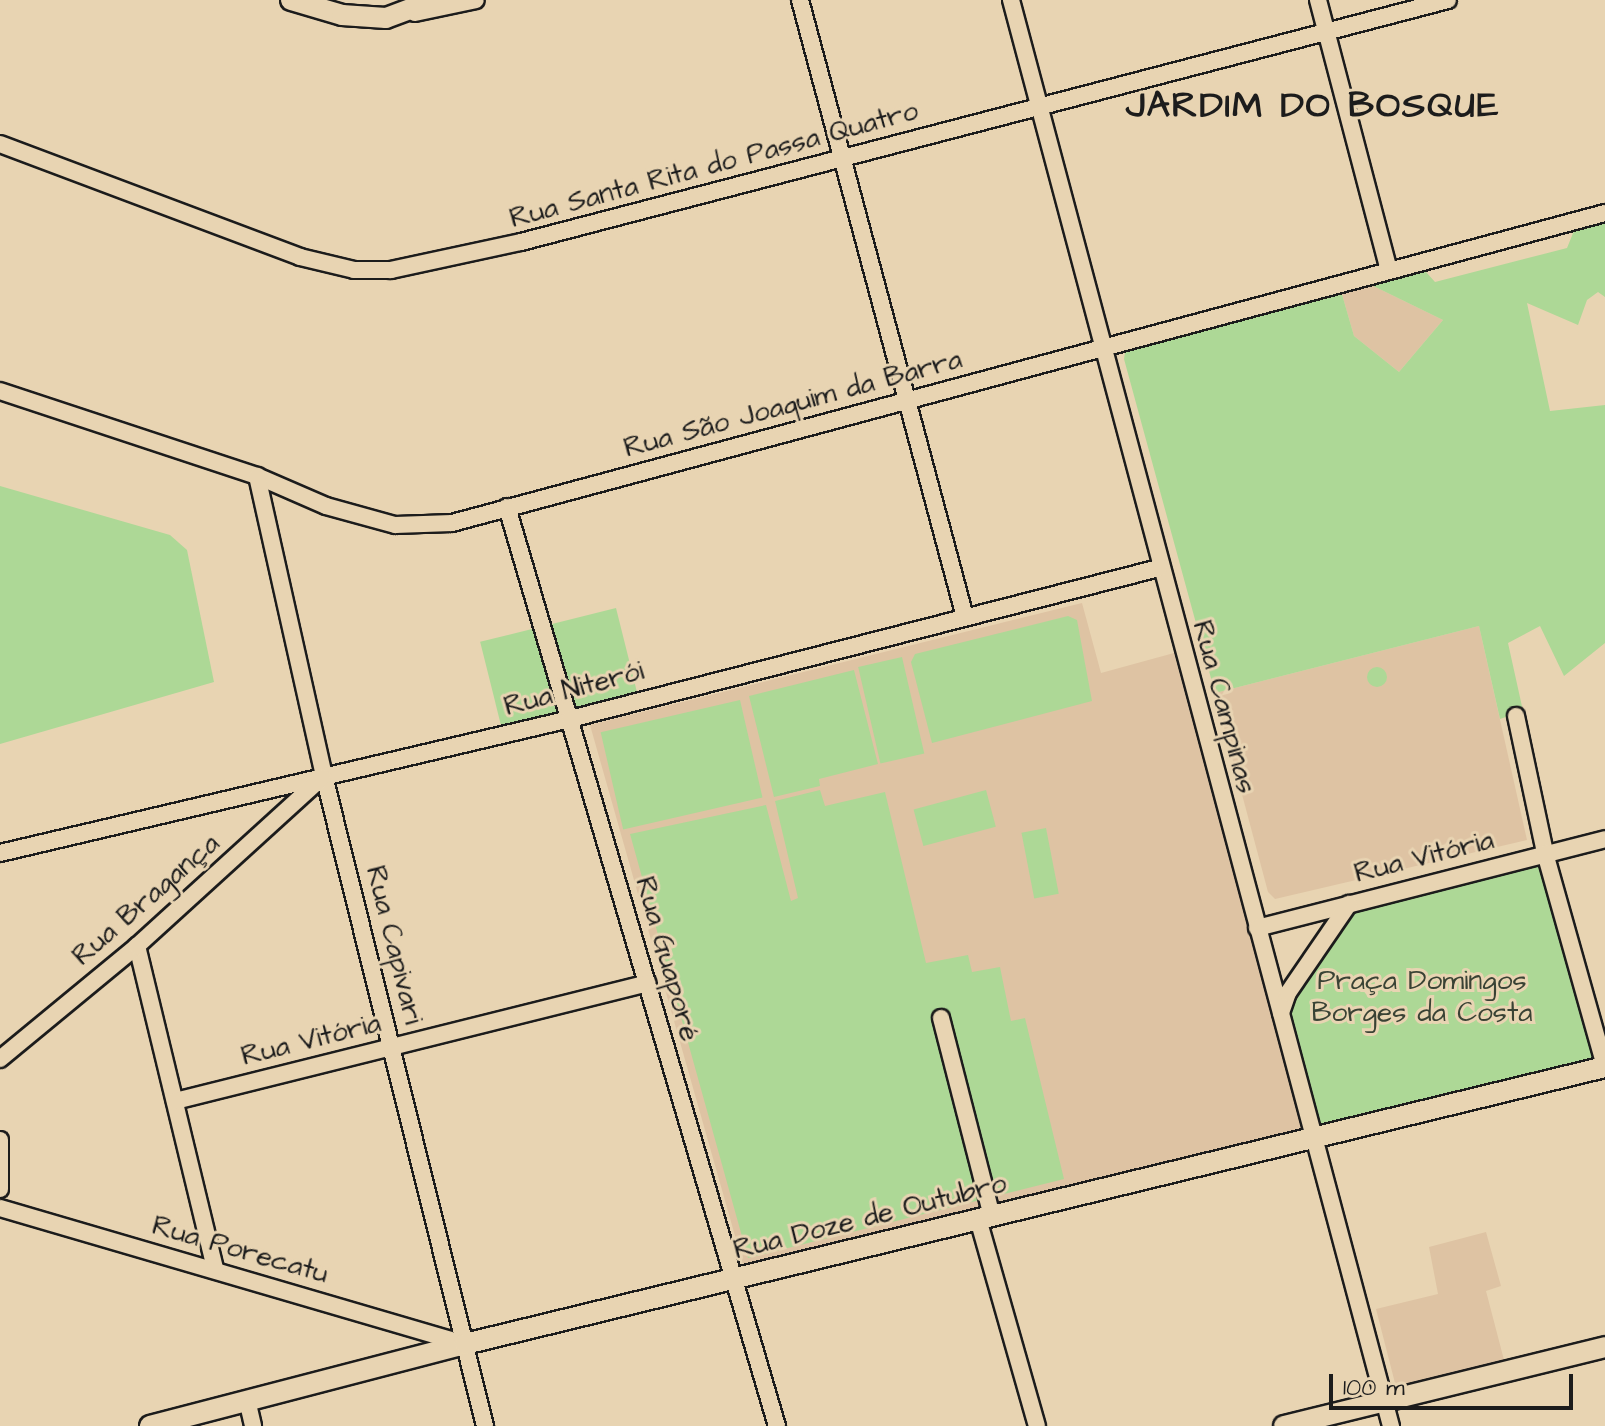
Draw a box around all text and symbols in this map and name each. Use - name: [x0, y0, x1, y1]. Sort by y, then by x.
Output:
- district label: JARDIM DO BOSQUE: [1126, 84, 1500, 128]
- street label: Rua Santa Rita do Passa Quatro: [506, 94, 922, 236]
- street label: Rua São Joaquim da Barra: [620, 343, 966, 465]
- street label: Rua Campinas: [1185, 617, 1263, 797]
- street label: Rua Niterói: [500, 654, 648, 724]
- street label: Rua Vitória: [1351, 823, 1497, 891]
- street label: Rua Bragança: [66, 827, 226, 973]
- street label: Rua Capivari: [358, 862, 430, 1028]
- street label: Rua Guaporé: [628, 873, 706, 1045]
- park label: Praça Domingos Borges da Costa: [1312, 964, 1532, 1030]
- street label: Rua Vitória: [238, 1006, 384, 1074]
- street label: Rua Doze de Outubro: [730, 1167, 1010, 1267]
- street label: Rua Porecatu: [148, 1209, 332, 1291]
- scale bar: [1333, 1358, 1577, 1408]
- text: 100 m: [1343, 1371, 1405, 1405]

